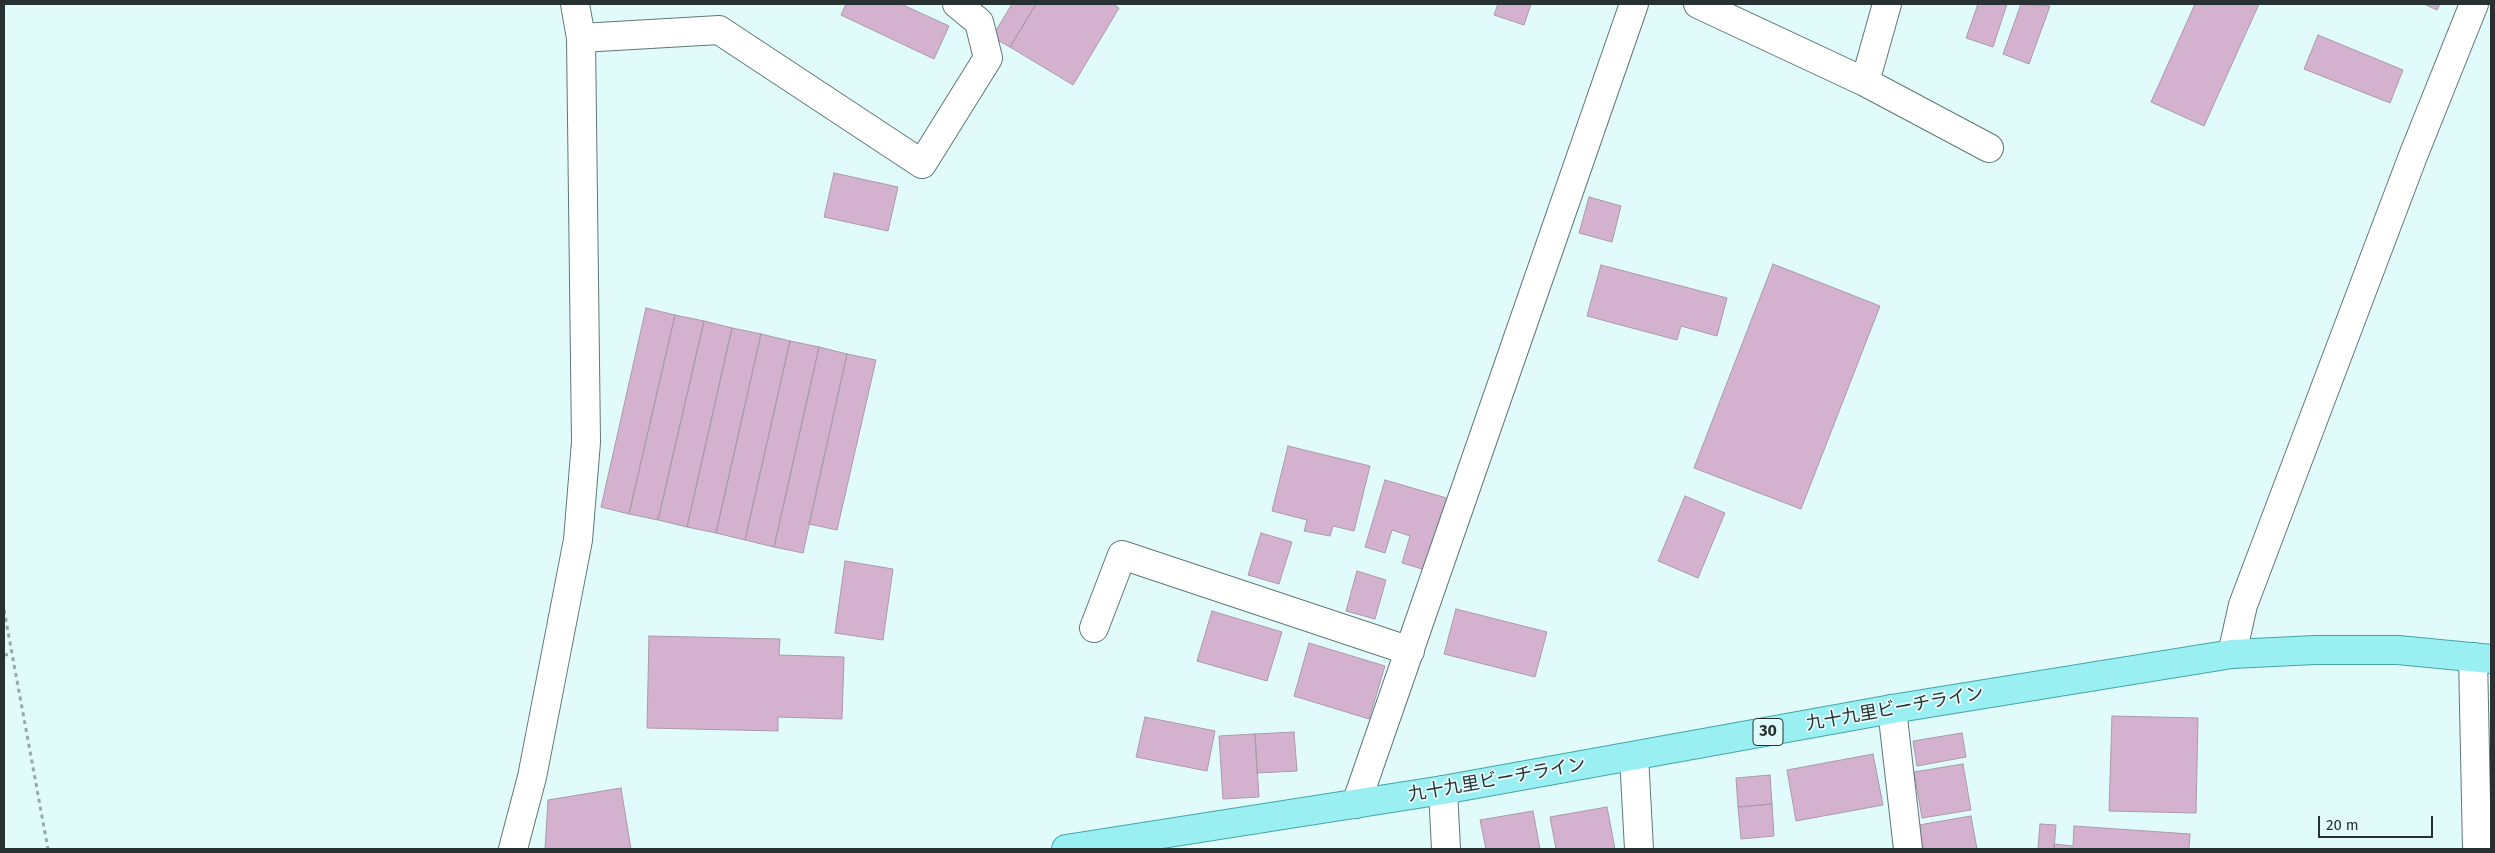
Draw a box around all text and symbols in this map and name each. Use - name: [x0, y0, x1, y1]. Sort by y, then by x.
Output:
- street label: 九十九里ビーチライン: [1804, 683, 1986, 735]
- road number: 30: [1753, 719, 1783, 746]
- street label: 九十九里ビーチライン: [1406, 754, 1588, 806]
- scale bar: [2320, 806, 2435, 838]
- text: 20 m: [2326, 816, 2359, 834]

